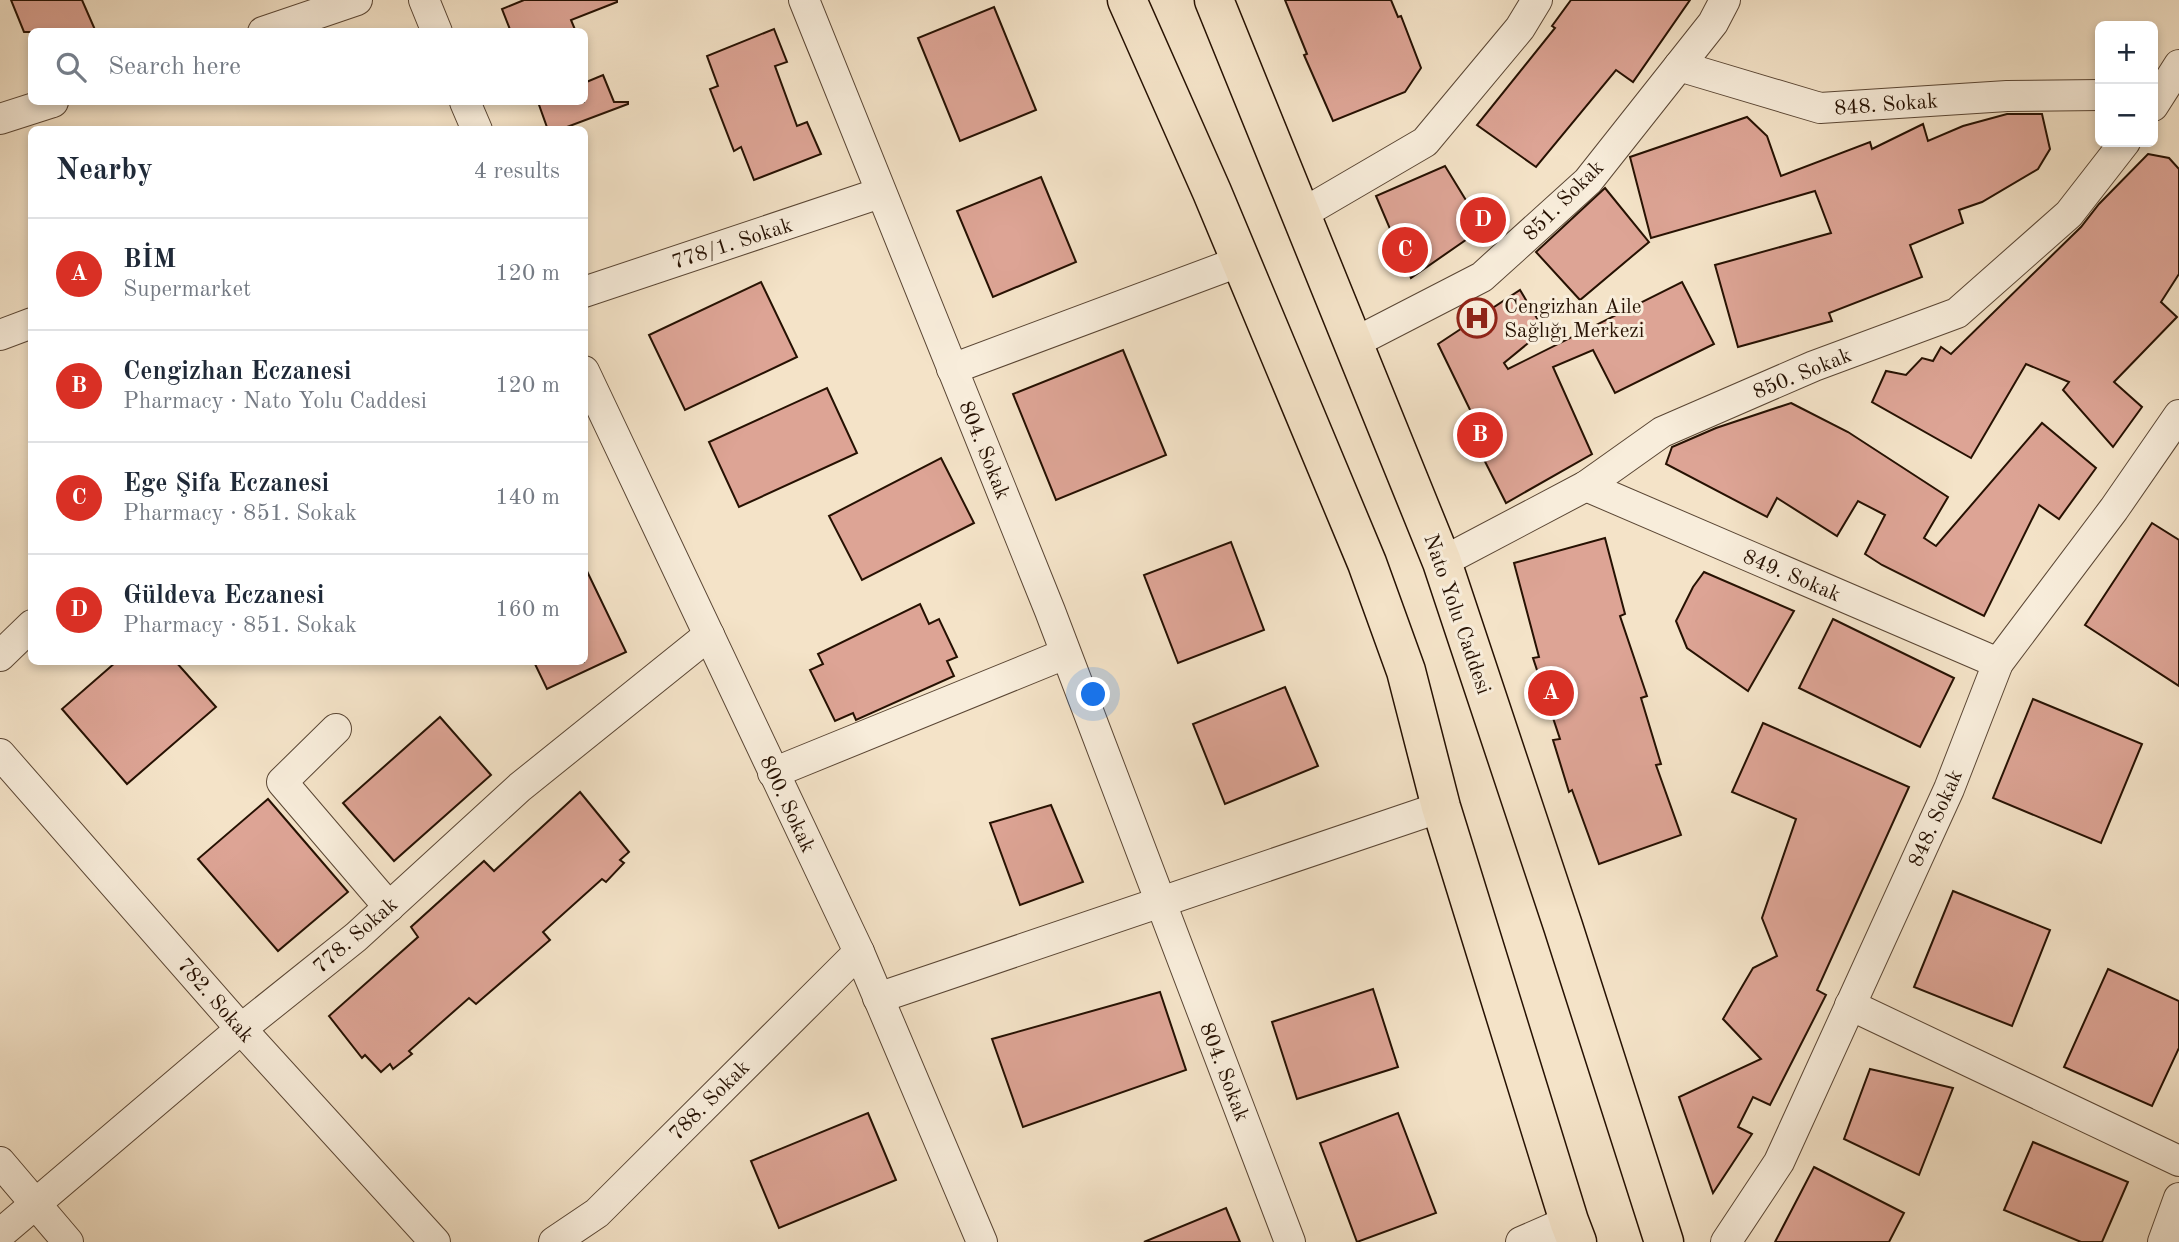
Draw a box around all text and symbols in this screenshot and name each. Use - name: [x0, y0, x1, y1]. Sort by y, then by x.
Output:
- map controls: [2095, 21, 2158, 147]
- button: +: [2095, 21, 2158, 84]
- search box: [28, 28, 588, 105]
- icon: search: [52, 48, 90, 86]
- text: Search here: [108, 54, 241, 80]
- button: −: [2095, 84, 2158, 147]
- street label: 848. Sokak: [1834, 91, 1939, 120]
- text: Nearby: [56, 156, 153, 186]
- street label: 851. Sokak: [1520, 157, 1608, 245]
- text: 4 results: [474, 160, 560, 183]
- pin: D: [1460, 194, 1506, 246]
- street label: 778/1. Sokak: [669, 215, 795, 274]
- pin: C: [1382, 224, 1428, 276]
- text: BİM: [123, 247, 176, 273]
- text: A: [70, 262, 88, 285]
- text: 120 m: [495, 262, 560, 285]
- text: Supermarket: [123, 278, 251, 301]
- hospital icon: Cengizhan Aile Sağlığı Merkezi: [1456, 297, 1498, 339]
- place label: Cengizhan Aile Sağlığı Merkezi: [1504, 297, 1644, 342]
- street label: 850. Sokak: [1750, 345, 1855, 404]
- text: Cengizhan Eczanesi: [123, 359, 351, 385]
- text: B: [71, 374, 87, 397]
- text: 120 m: [495, 374, 560, 397]
- text: Pharmacy · Nato Yolu Caddesi: [123, 390, 427, 413]
- street label: 804. Sokak: [954, 398, 1013, 503]
- pin: B: [1457, 409, 1503, 461]
- text: Ege Şifa Eczanesi: [123, 471, 329, 497]
- text: C: [71, 486, 87, 509]
- text: 140 m: [495, 486, 560, 509]
- text: Pharmacy · 851. Sokak: [123, 502, 357, 525]
- street label: Nato Yolu Caddesi: [1419, 532, 1494, 697]
- street label: 849. Sokak: [1739, 546, 1843, 606]
- text: Güldeva Eczanesi: [123, 583, 324, 609]
- text: D: [70, 598, 88, 621]
- text: 160 m: [495, 598, 560, 621]
- text: Pharmacy · 851. Sokak: [123, 614, 357, 637]
- pin: A: [1528, 667, 1574, 719]
- your location: [1076, 677, 1110, 711]
- street label: 800. Sokak: [755, 753, 818, 856]
- street label: 848. Sokak: [1906, 767, 1967, 870]
- street label: 778. Sokak: [310, 894, 402, 978]
- street label: 782. Sokak: [173, 955, 257, 1047]
- street label: 804. Sokak: [1195, 1020, 1252, 1125]
- street label: 788. Sokak: [666, 1057, 754, 1145]

